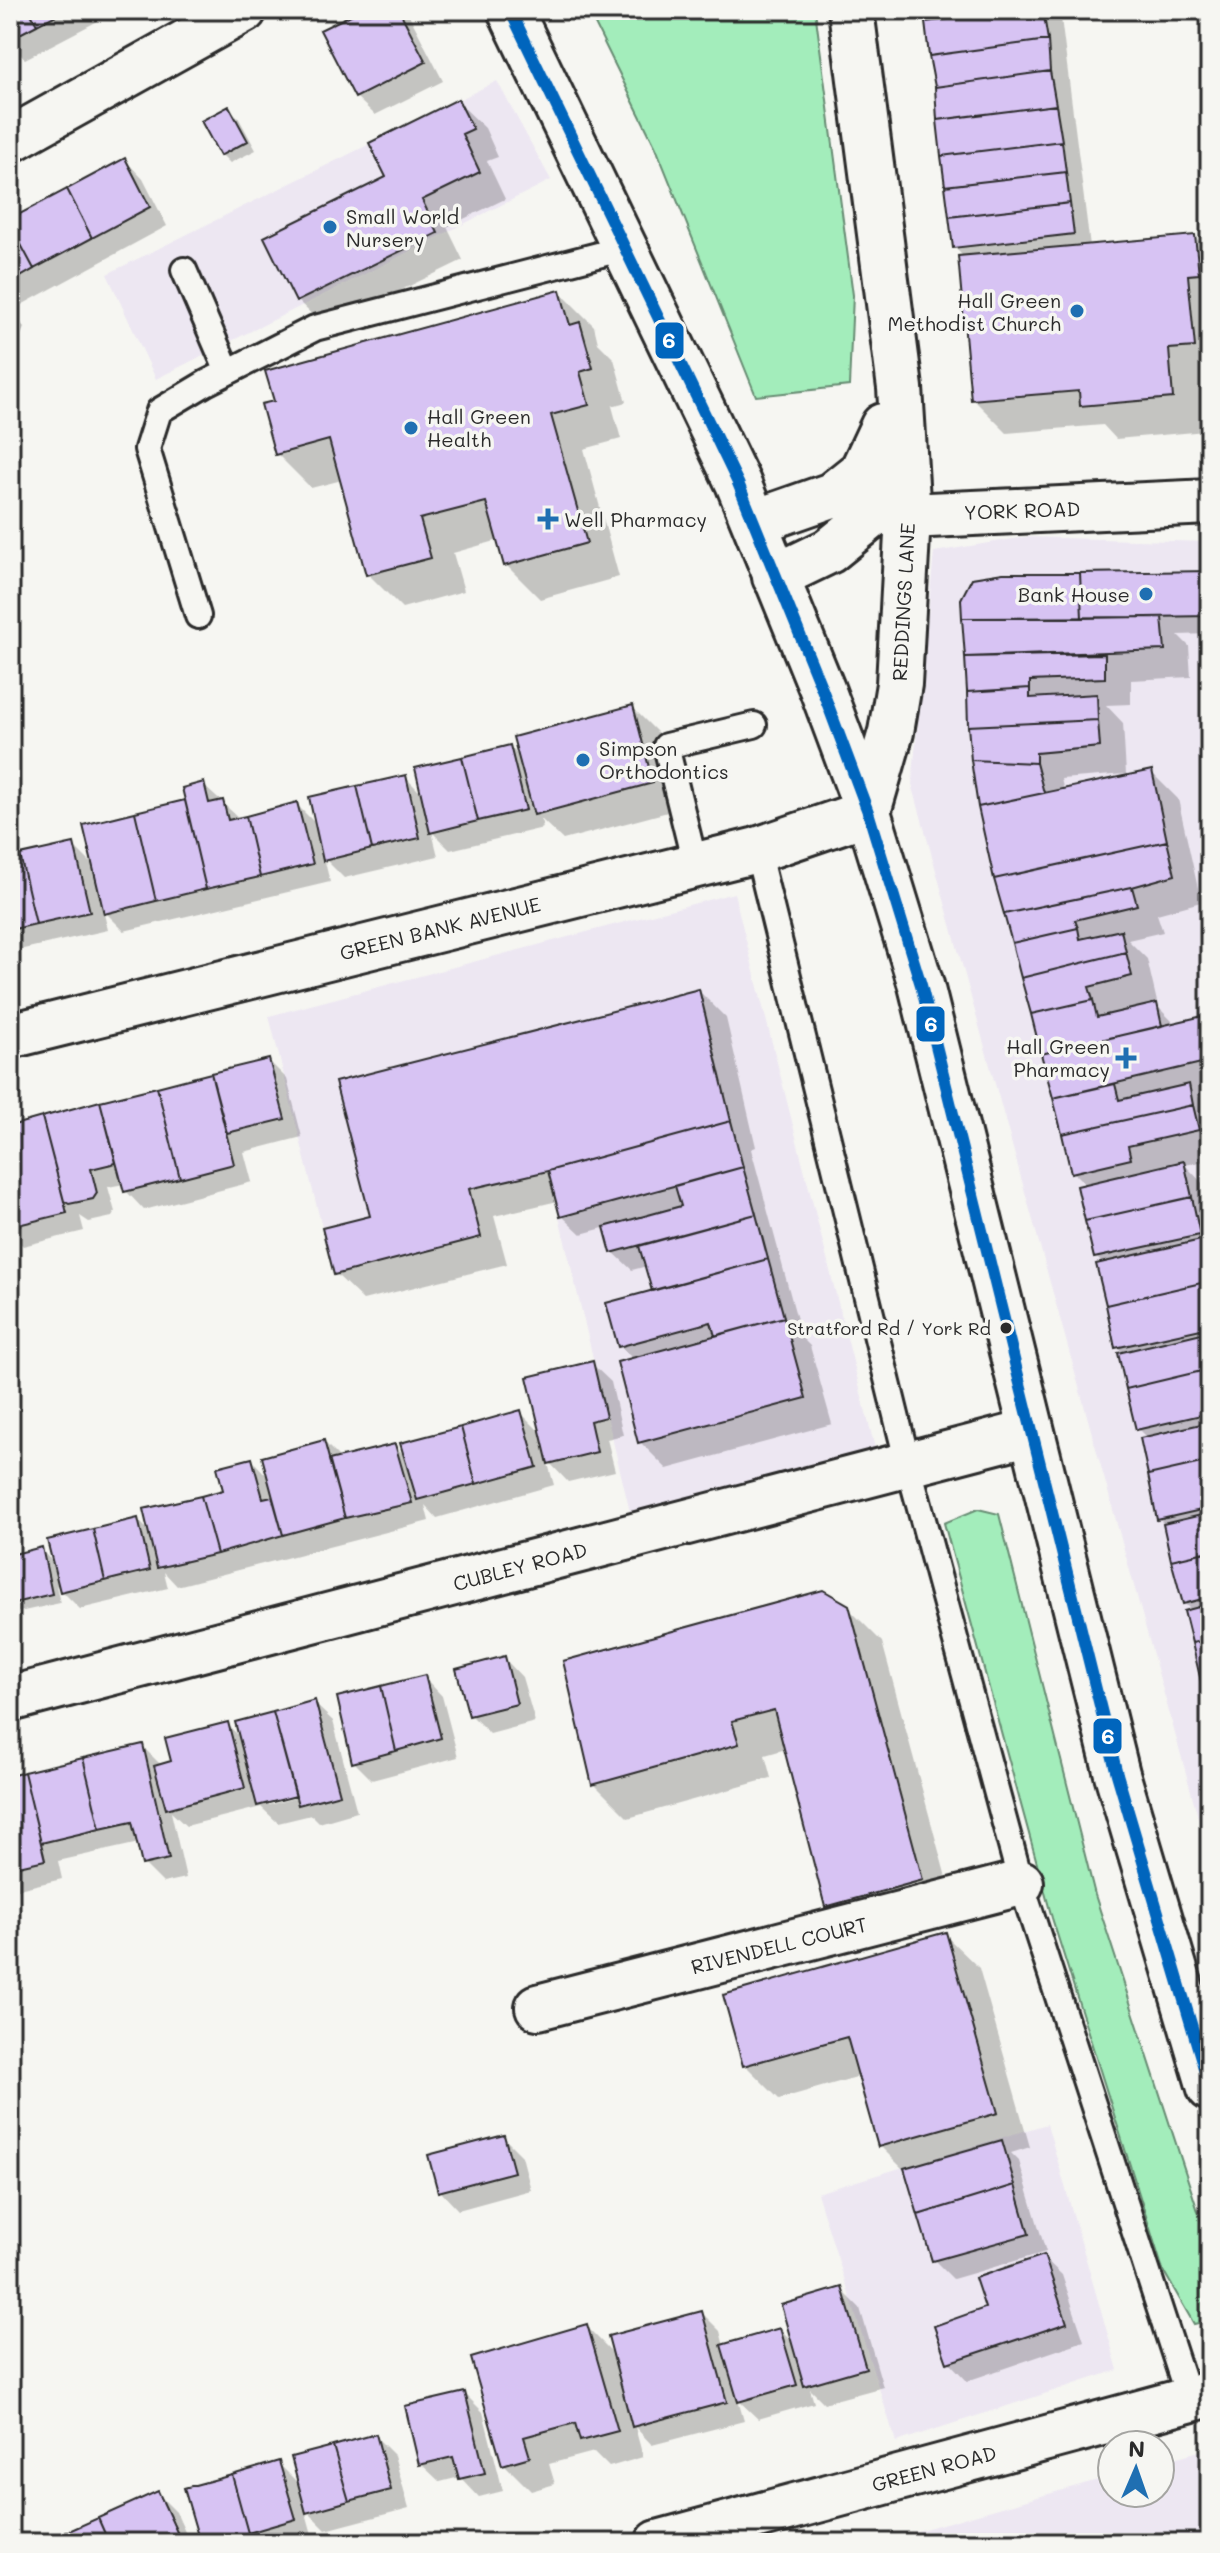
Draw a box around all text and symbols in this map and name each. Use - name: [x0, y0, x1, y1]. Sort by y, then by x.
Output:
- place label: Small World Nursery: [346, 203, 459, 252]
- marker: Small World Nursery: [321, 218, 339, 236]
- place label: Hall Green Methodist Church: [887, 287, 1061, 336]
- marker: Hall Green Methodist Church: [1068, 302, 1086, 320]
- line badge: 6: [654, 321, 685, 360]
- text: 6: [662, 325, 676, 354]
- place label: Hall Green Health: [427, 403, 531, 452]
- marker: Hall Green Health: [402, 419, 420, 437]
- street label: YORK ROAD: [963, 495, 1081, 525]
- place label: Well Pharmacy: [564, 506, 707, 532]
- marker: Well Pharmacy: [539, 510, 557, 528]
- street label: REDDINGS LANE: [886, 522, 920, 682]
- place label: Bank House: [1018, 581, 1130, 607]
- marker: Bank House: [1137, 585, 1155, 603]
- place label: Simpson Orthodontics: [599, 735, 729, 784]
- marker: Simpson Orthodontics: [574, 751, 592, 769]
- street label: GREEN BANK AVENUE: [337, 890, 543, 966]
- line badge: 6: [915, 1005, 946, 1043]
- text: 6: [924, 1009, 938, 1038]
- place label: Hall Green Pharmacy: [1006, 1033, 1110, 1082]
- marker: Hall Green Pharmacy: [1117, 1049, 1135, 1067]
- place label: Stratford Rd / York Rd: [787, 1316, 991, 1340]
- marker: Stratford Rd / York Rd: [998, 1320, 1014, 1336]
- street label: CUBLEY ROAD: [450, 1536, 590, 1596]
- line badge: 6: [1092, 1717, 1123, 1755]
- text: 6: [1101, 1721, 1115, 1750]
- street label: RIVENDELL COURT: [688, 1911, 870, 1979]
- north arrow: [1096, 2429, 1176, 2509]
- text: N: [1128, 2434, 1146, 2463]
- street label: GREEN ROAD: [869, 2439, 999, 2497]

